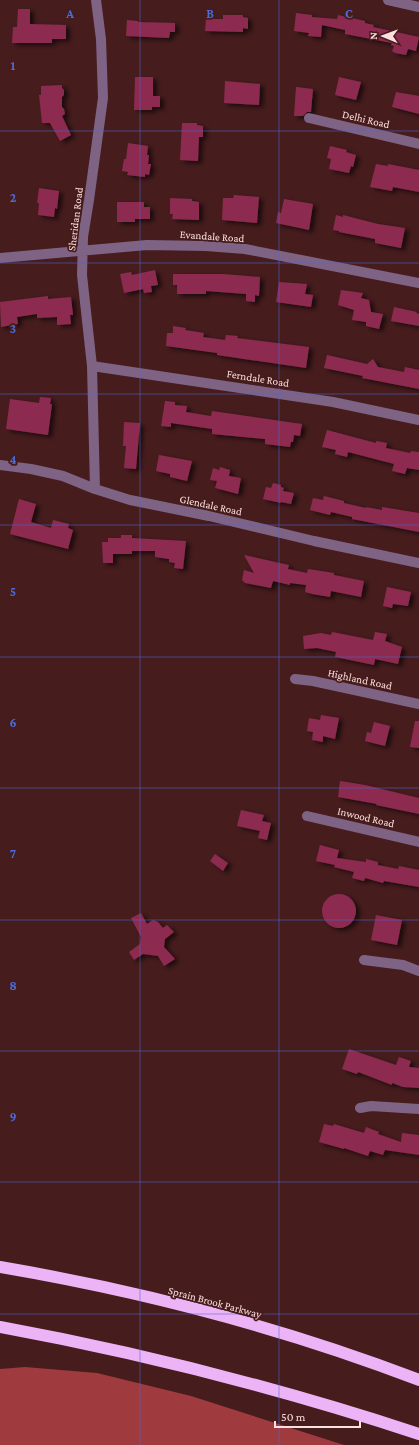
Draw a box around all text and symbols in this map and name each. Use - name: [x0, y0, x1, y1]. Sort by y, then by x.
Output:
- text: A: [65, 6, 74, 21]
- text: B: [206, 6, 214, 21]
- text: C: [345, 6, 353, 21]
- north arrow: [363, 16, 403, 56]
- text: N: [367, 31, 379, 40]
- text: 1: [11, 58, 16, 73]
- street label: Delhi Road: [341, 108, 391, 130]
- street label: Sheridan Road: [65, 186, 85, 251]
- text: 2: [10, 190, 17, 205]
- street label: Evandale Road: [179, 228, 245, 244]
- text: 3: [10, 321, 16, 336]
- street label: Ferndale Road: [226, 367, 290, 389]
- text: 4: [9, 452, 17, 467]
- street label: Glendale Road: [179, 493, 244, 518]
- text: 5: [10, 584, 16, 599]
- street label: Highland Road: [327, 666, 393, 693]
- text: 6: [9, 715, 17, 730]
- street label: Inwood Road: [336, 805, 396, 829]
- text: 7: [10, 846, 16, 861]
- text: 8: [9, 978, 17, 993]
- text: 9: [9, 1109, 17, 1124]
- street label: Sprain Brook Parkway: [167, 1284, 264, 1321]
- scale bar: [275, 1403, 360, 1429]
- text: 50 m: [281, 1410, 306, 1424]

